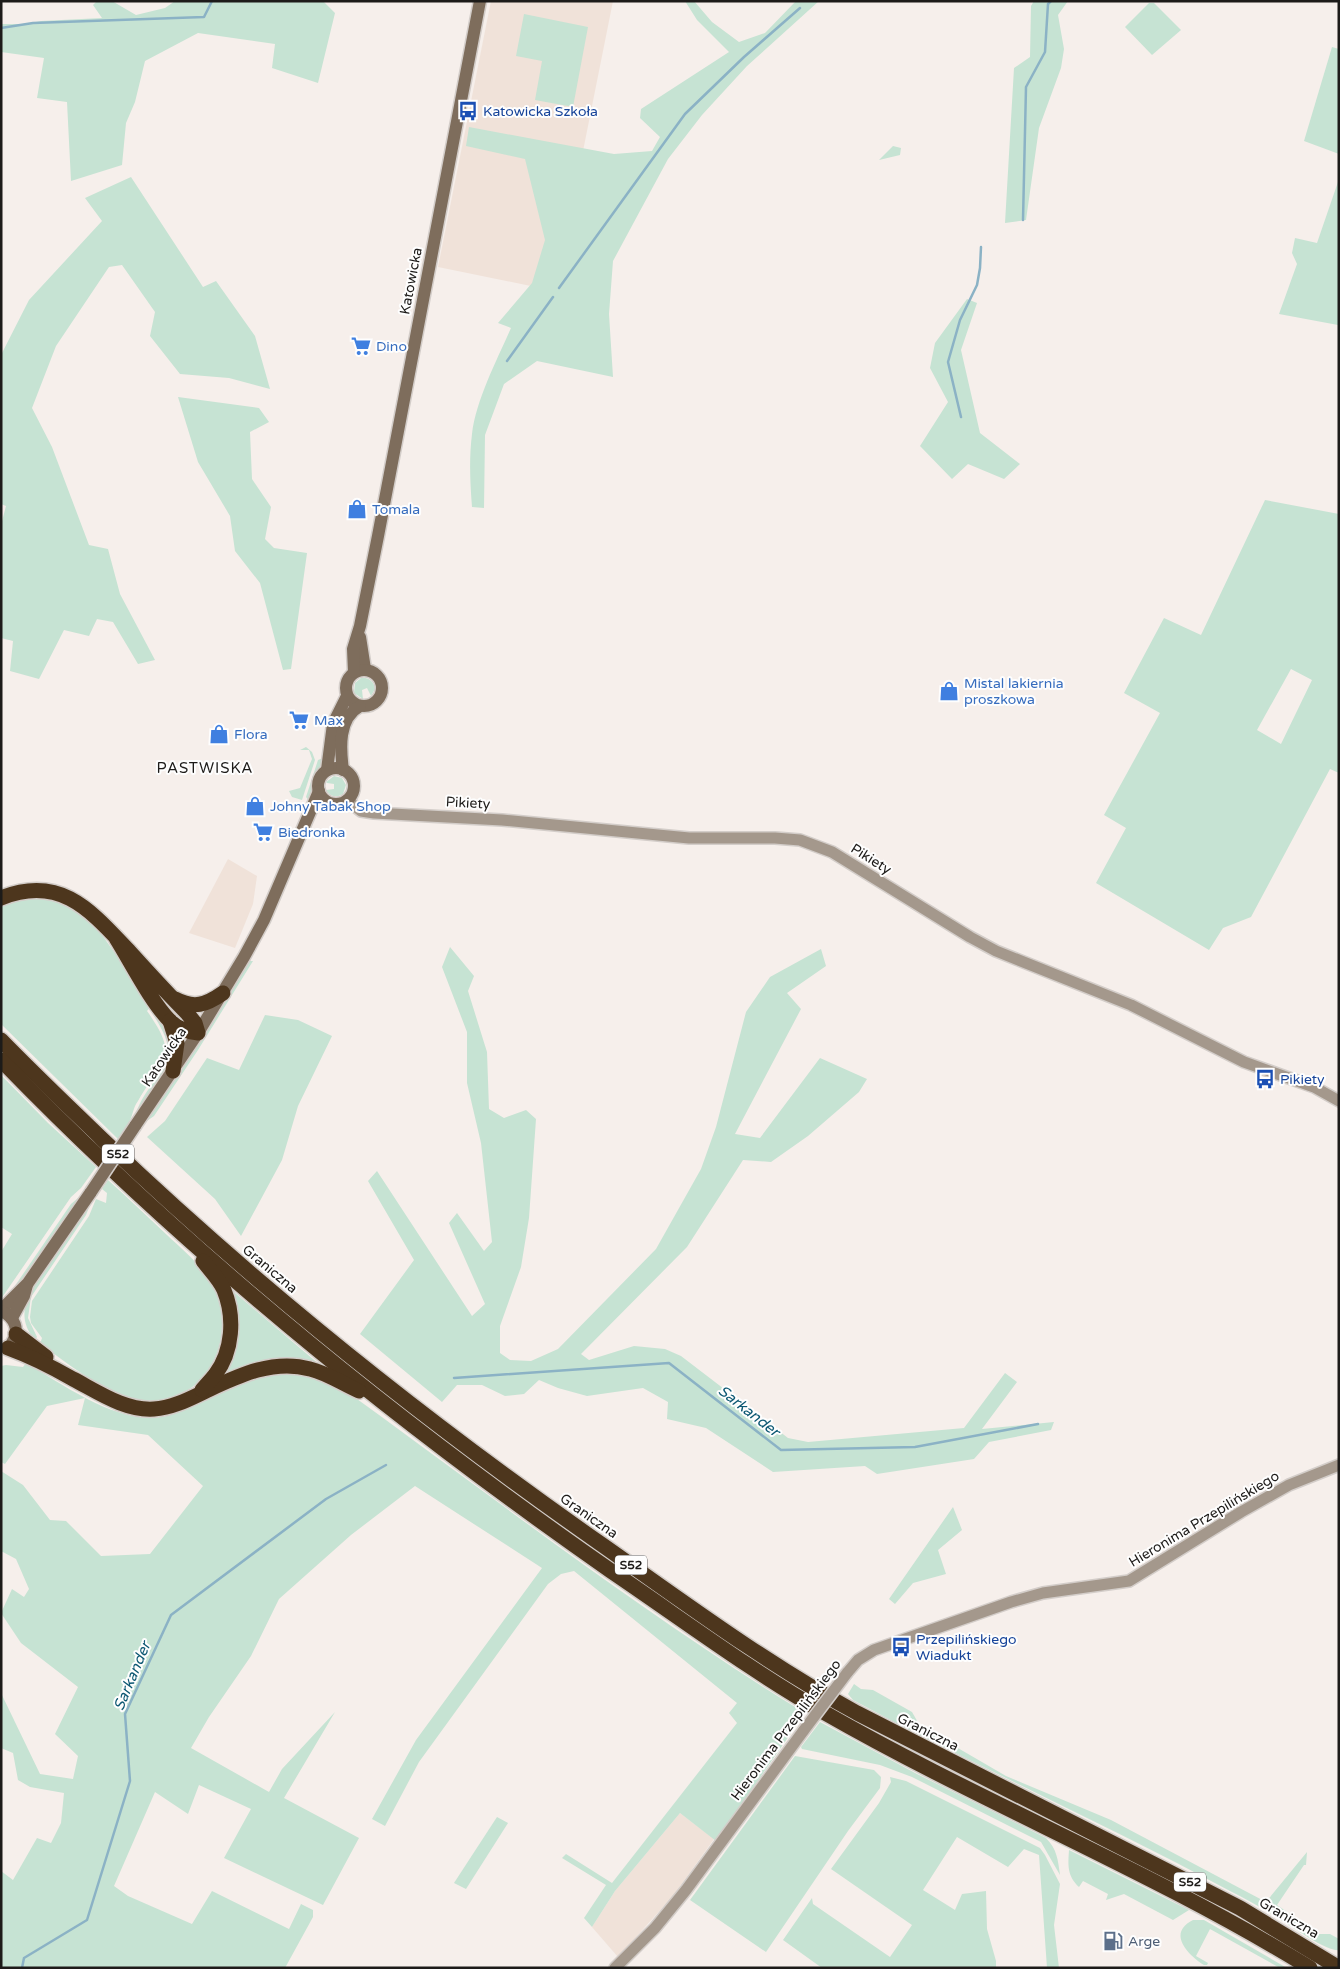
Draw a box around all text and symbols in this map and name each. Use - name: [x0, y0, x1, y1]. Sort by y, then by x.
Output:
- bus stop icon: Katowicka Szkoła: [457, 100, 479, 122]
- place label: Katowicka Szkoła: [483, 103, 598, 120]
- street label: Katowicka: [396, 246, 426, 316]
- supermarket icon: Dino: [350, 335, 372, 357]
- place label: Dino: [376, 338, 407, 355]
- shop icon: Tomala: [346, 498, 368, 520]
- place label: Tomala: [372, 501, 420, 518]
- place label: Mistal lakiernia proszkowa: [964, 675, 1064, 708]
- shop icon: Mistal lakiernia proszkowa: [938, 680, 960, 702]
- supermarket icon: Max: [288, 709, 310, 731]
- place label: Max: [314, 712, 343, 729]
- shop icon: Flora: [208, 723, 230, 745]
- place label: Flora: [234, 726, 268, 743]
- district label: PASTWISKA: [156, 759, 254, 777]
- street label: Pikiety: [445, 793, 491, 813]
- shop icon: Johny Tabak Shop: [244, 795, 266, 817]
- place label: Johny Tabak Shop: [270, 798, 391, 815]
- supermarket icon: Biedronka: [252, 821, 274, 843]
- place label: Biedronka: [278, 824, 345, 841]
- street label: Pikiety: [848, 840, 895, 878]
- street label: Katowicka: [138, 1024, 190, 1090]
- bus stop icon: Pikiety: [1254, 1068, 1276, 1090]
- place label: Pikiety: [1280, 1071, 1325, 1088]
- road number: S52: [102, 1144, 134, 1164]
- street label: Graniczna: [239, 1241, 301, 1297]
- water label: Sarkander: [715, 1382, 785, 1442]
- street label: Hieronima Przepilińskiego: [1126, 1467, 1282, 1571]
- street label: Graniczna: [557, 1490, 621, 1542]
- road number: S52: [615, 1556, 647, 1574]
- place label: Przepilińskiego Wiadukt: [916, 1631, 1016, 1664]
- bus stop icon: Przepilińskiego Wiadukt: [890, 1636, 912, 1658]
- water label: Sarkander: [110, 1637, 155, 1713]
- street label: Hieronima Przepilińskiego: [727, 1656, 845, 1804]
- street label: Graniczna: [894, 1709, 962, 1755]
- road number: S52: [1174, 1872, 1206, 1891]
- street label: Graniczna: [1256, 1894, 1322, 1942]
- fuel station icon: Arge: [1102, 1930, 1124, 1952]
- place label: Arge: [1128, 1933, 1160, 1950]

